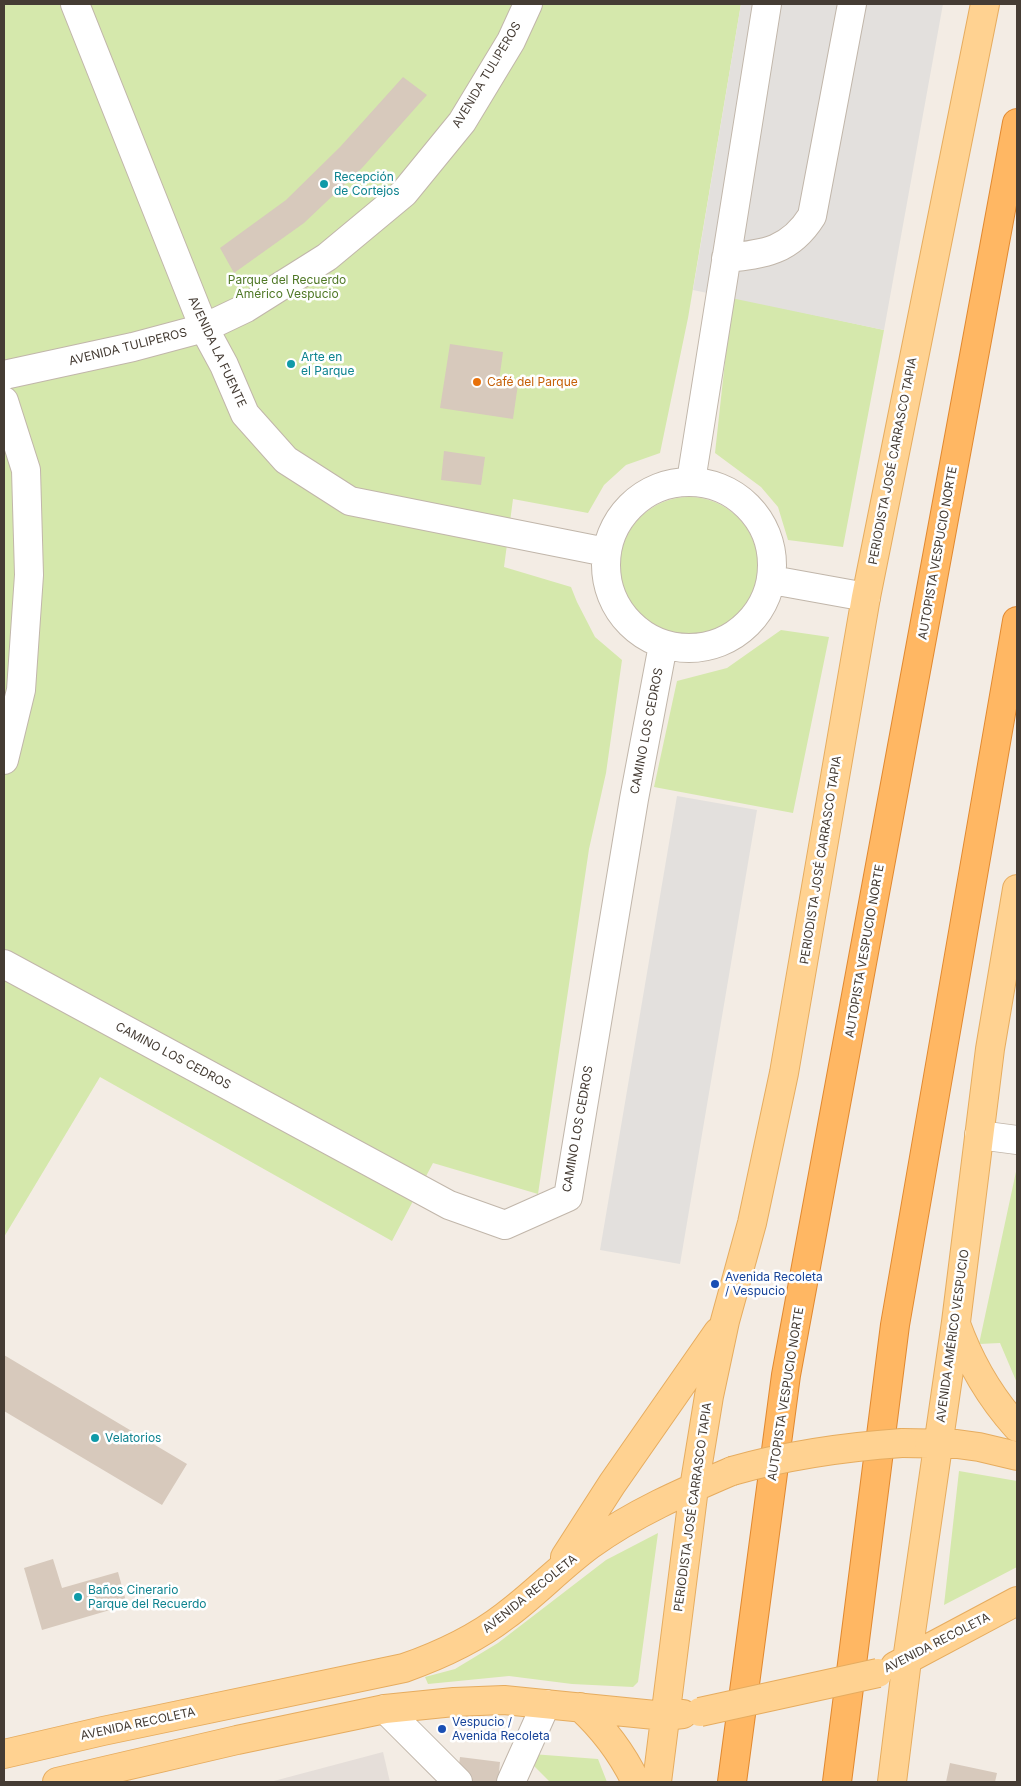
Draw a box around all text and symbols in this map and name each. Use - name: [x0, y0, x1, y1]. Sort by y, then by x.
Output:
- street label: AVENIDA TULIPEROS: [450, 19, 524, 131]
- place label: Recepción de Cortejos: [334, 170, 400, 198]
- marker: Recepción de Cortejos: [318, 178, 330, 190]
- park label: Parque del Recuerdo Américo Vespucio: [228, 273, 346, 301]
- street label: AVENIDA LA FUENTE: [185, 294, 249, 410]
- street label: AVENIDA TULIPEROS: [67, 325, 189, 369]
- place label: Arte en el Parque: [301, 350, 354, 378]
- street label: PERIODISTA JOSÉ CARRASCO TAPIA: [866, 356, 920, 566]
- marker: Arte en el Parque: [285, 358, 297, 370]
- place label: Café del Parque: [487, 375, 578, 389]
- marker: Café del Parque: [471, 376, 483, 388]
- street label: AUTOPISTA VESPUCIO NORTE: [916, 465, 960, 641]
- street label: CAMINO LOS CEDROS: [628, 667, 666, 795]
- street label: PERIODISTA JOSÉ CARRASCO TAPIA: [797, 755, 845, 965]
- street label: AUTOPISTA VESPUCIO NORTE: [843, 863, 887, 1039]
- street label: CAMINO LOS CEDROS: [113, 1020, 233, 1092]
- street label: CAMINO LOS CEDROS: [560, 1065, 596, 1193]
- street label: AVENIDA AMÉRICO VESPUCIO: [934, 1249, 972, 1423]
- place label: Avenida Recoleta / Vespucio: [725, 1270, 823, 1298]
- marker: Avenida Recoleta / Vespucio: [709, 1278, 721, 1290]
- street label: AUTOPISTA VESPUCIO NORTE: [765, 1306, 807, 1482]
- street label: PERIODISTA JOSÉ CARRASCO TAPIA: [671, 1402, 715, 1612]
- place label: Velatorios: [105, 1431, 161, 1445]
- marker: Velatorios: [89, 1432, 101, 1444]
- street label: AVENIDA RECOLETA: [480, 1552, 580, 1636]
- place label: Baños Cinerario Parque del Recuerdo: [88, 1583, 207, 1611]
- marker: Baños Cinerario Parque del Recuerdo: [72, 1591, 84, 1603]
- street label: AVENIDA RECOLETA: [882, 1610, 992, 1676]
- street label: AVENIDA RECOLETA: [79, 1705, 197, 1743]
- place label: Vespucio / Avenida Recoleta: [452, 1715, 550, 1743]
- marker: Vespucio / Avenida Recoleta: [436, 1723, 448, 1735]

